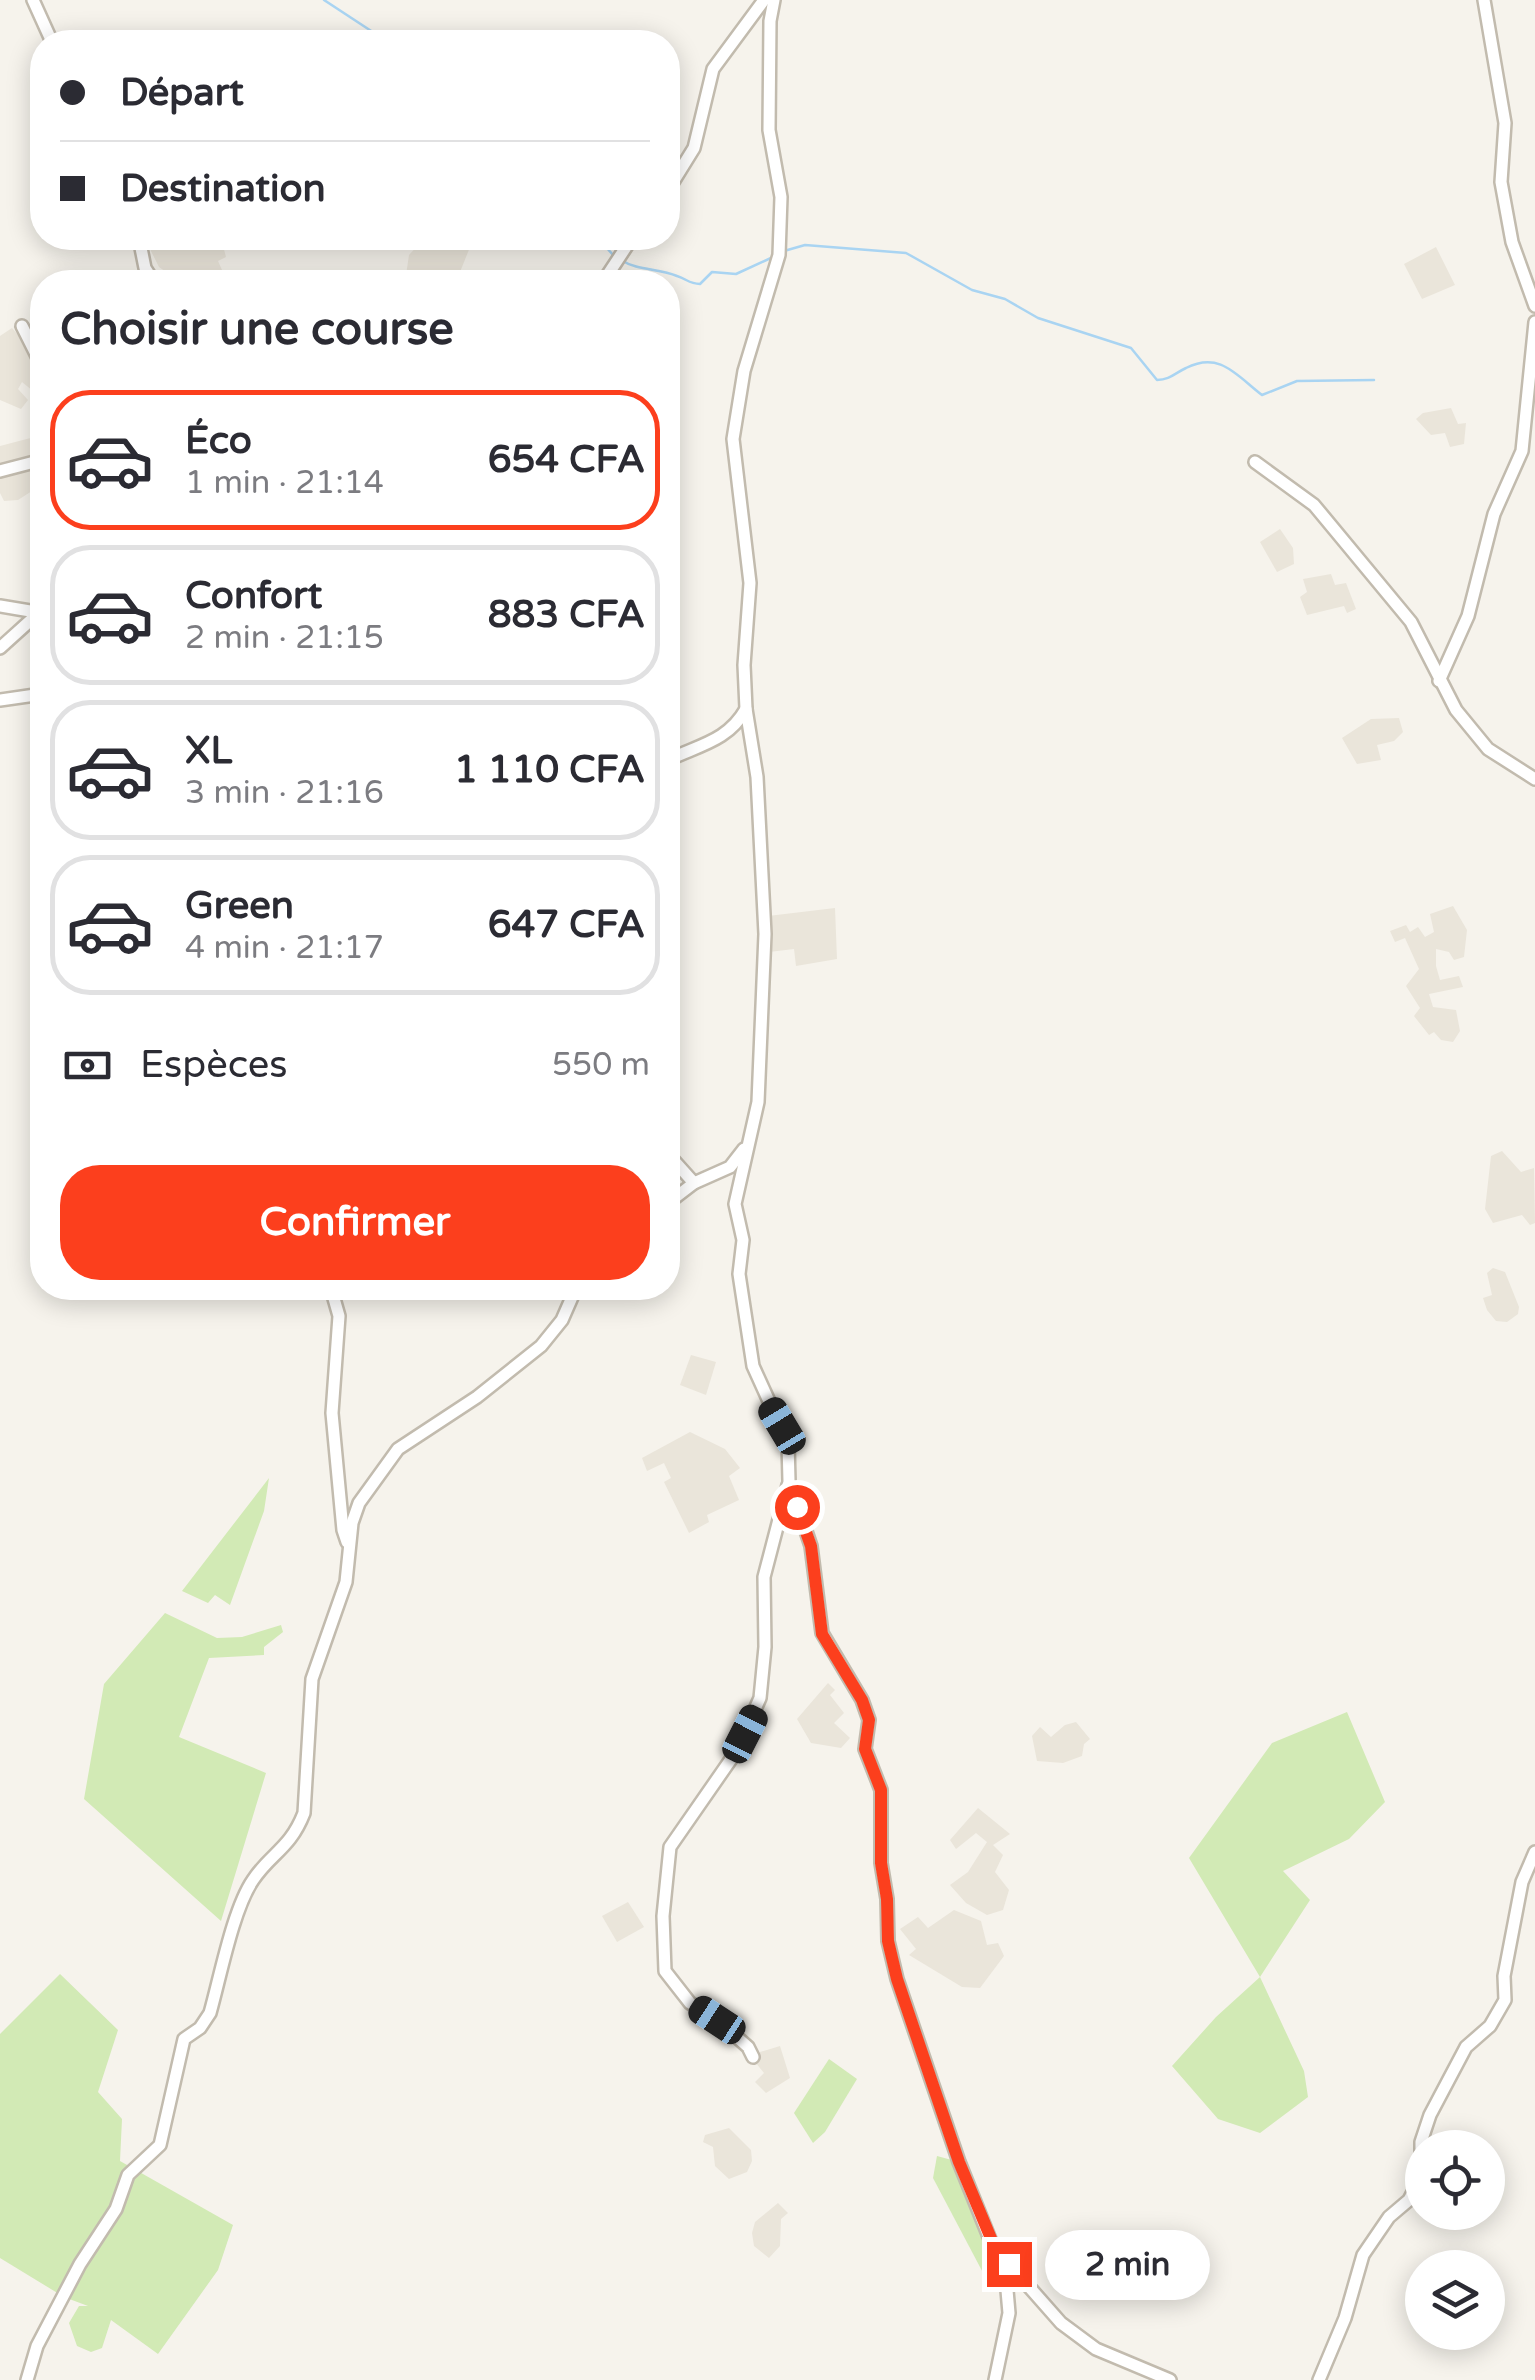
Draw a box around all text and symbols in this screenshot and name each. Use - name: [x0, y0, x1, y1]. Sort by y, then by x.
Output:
- text: Départ: [120, 70, 244, 116]
- text: Destination: [120, 166, 326, 212]
- text: Choisir une course: [60, 303, 454, 357]
- icon: car: [65, 415, 155, 505]
- text: Éco: [185, 418, 252, 464]
- text: 654 CFA: [488, 437, 645, 483]
- text: 1 min · 21:14: [185, 464, 384, 502]
- icon: car: [65, 570, 155, 660]
- text: Confort: [185, 573, 322, 619]
- text: 883 CFA: [488, 592, 645, 638]
- text: 2 min · 21:15: [185, 619, 384, 657]
- icon: car: [65, 725, 155, 815]
- text: XL: [185, 728, 232, 774]
- text: 1 110 CFA: [454, 747, 645, 793]
- text: 3 min · 21:16: [185, 774, 384, 812]
- icon: car: [65, 880, 155, 970]
- text: Green: [185, 883, 294, 929]
- text: 647 CFA: [488, 902, 645, 948]
- text: 4 min · 21:17: [185, 929, 384, 967]
- icon: cash: [60, 1038, 115, 1093]
- text: Espèces: [140, 1042, 288, 1088]
- text: 550 m: [552, 1046, 650, 1084]
- button: Confirmer: [60, 1165, 650, 1280]
- car: [754, 1393, 810, 1459]
- route start: [775, 1485, 820, 1530]
- car: [718, 1700, 772, 1768]
- car: [684, 1991, 750, 2049]
- map controls: [1405, 2130, 1505, 2350]
- button: locate: [1405, 2130, 1505, 2230]
- callout: 2 min: [1044, 2229, 1209, 2299]
- route end: [987, 2242, 1032, 2287]
- text: 2 min: [1085, 2246, 1170, 2284]
- button: layers: [1405, 2250, 1505, 2350]

